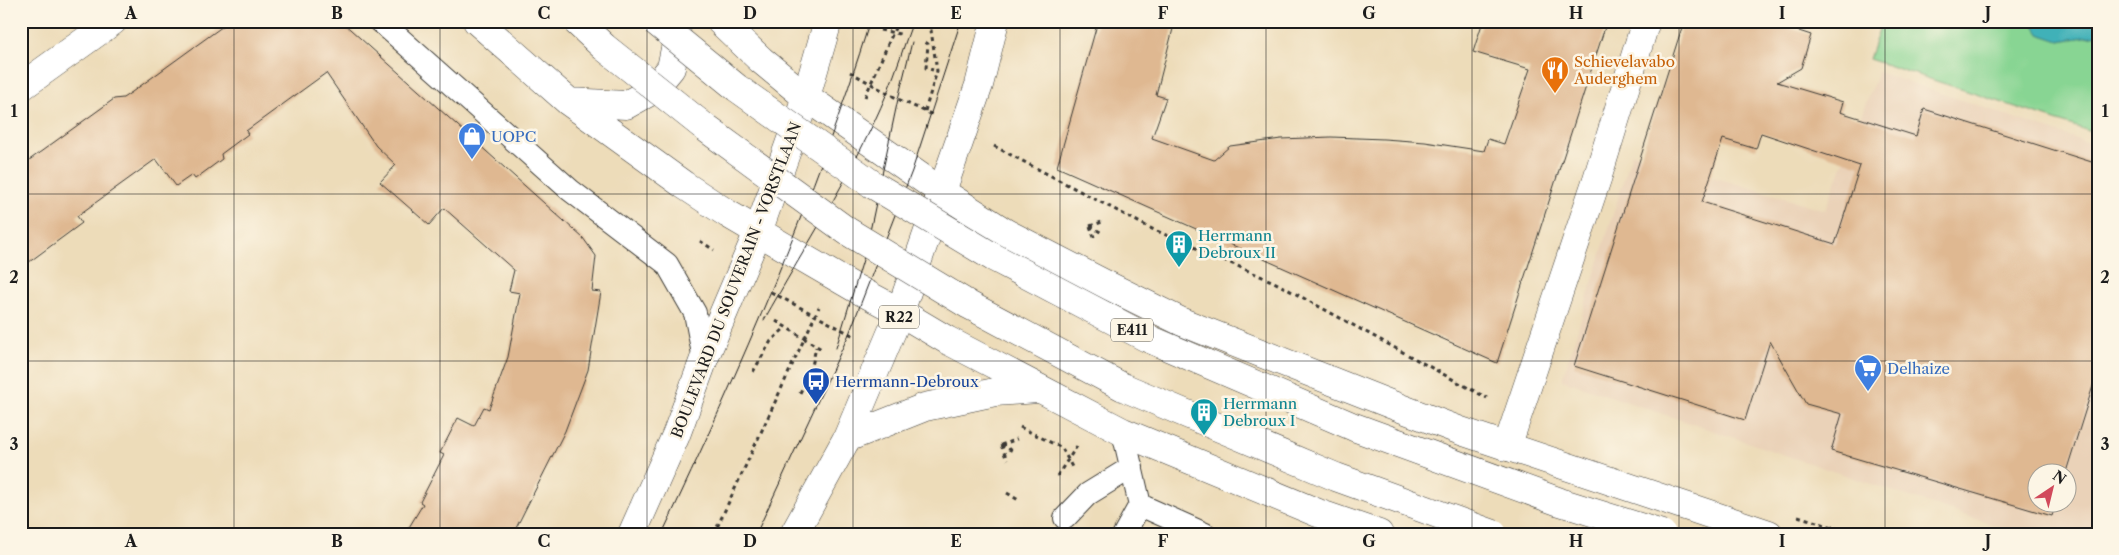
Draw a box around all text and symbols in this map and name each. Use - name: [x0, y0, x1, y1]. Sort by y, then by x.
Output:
- text: A: [124, 3, 138, 23]
- text: B: [331, 3, 343, 23]
- text: C: [538, 3, 550, 23]
- text: D: [743, 3, 757, 23]
- text: E: [950, 3, 962, 23]
- text: F: [1158, 3, 1169, 23]
- text: G: [1362, 3, 1376, 23]
- text: H: [1569, 3, 1583, 23]
- text: I: [1779, 3, 1786, 23]
- text: J: [1982, 3, 1991, 23]
- place label: Schievelavabo Auderghem: [1573, 52, 1675, 88]
- restaurant icon: Schievelavabo Auderghem: [1540, 55, 1570, 94]
- text: 1: [10, 101, 18, 121]
- text: 1: [2101, 101, 2109, 121]
- street label: BOULEVARD DU SOUVERAIN - VORSTLAAN: [667, 119, 805, 441]
- shop icon: UOPC: [457, 121, 487, 160]
- place label: UOPC: [491, 127, 536, 146]
- place label: Herrmann Debroux II: [1198, 226, 1276, 262]
- building icon: Herrmann Debroux II: [1164, 229, 1194, 268]
- text: 2: [9, 267, 19, 287]
- text: 2: [2100, 267, 2110, 287]
- road number: R22: [879, 306, 919, 328]
- road number: E411: [1111, 318, 1153, 342]
- supermarket icon: Delhaize: [1853, 353, 1883, 392]
- place label: Delhaize: [1887, 359, 1950, 378]
- bus stop icon: Herrmann-Debroux: [801, 366, 831, 405]
- place label: Herrmann-Debroux: [835, 372, 979, 391]
- place label: Herrmann Debroux I: [1223, 394, 1298, 430]
- building icon: Herrmann Debroux I: [1189, 397, 1219, 436]
- text: 3: [9, 434, 19, 454]
- text: 3: [2100, 434, 2110, 454]
- north arrow: [2026, 462, 2076, 512]
- text: N: [2049, 466, 2070, 488]
- text: A: [124, 531, 138, 551]
- text: B: [331, 531, 343, 551]
- text: C: [538, 531, 550, 551]
- text: D: [743, 531, 757, 551]
- text: E: [950, 531, 962, 551]
- text: F: [1158, 531, 1169, 551]
- text: G: [1362, 531, 1376, 551]
- text: H: [1569, 531, 1583, 551]
- text: I: [1779, 531, 1786, 551]
- text: J: [1982, 531, 1991, 551]

